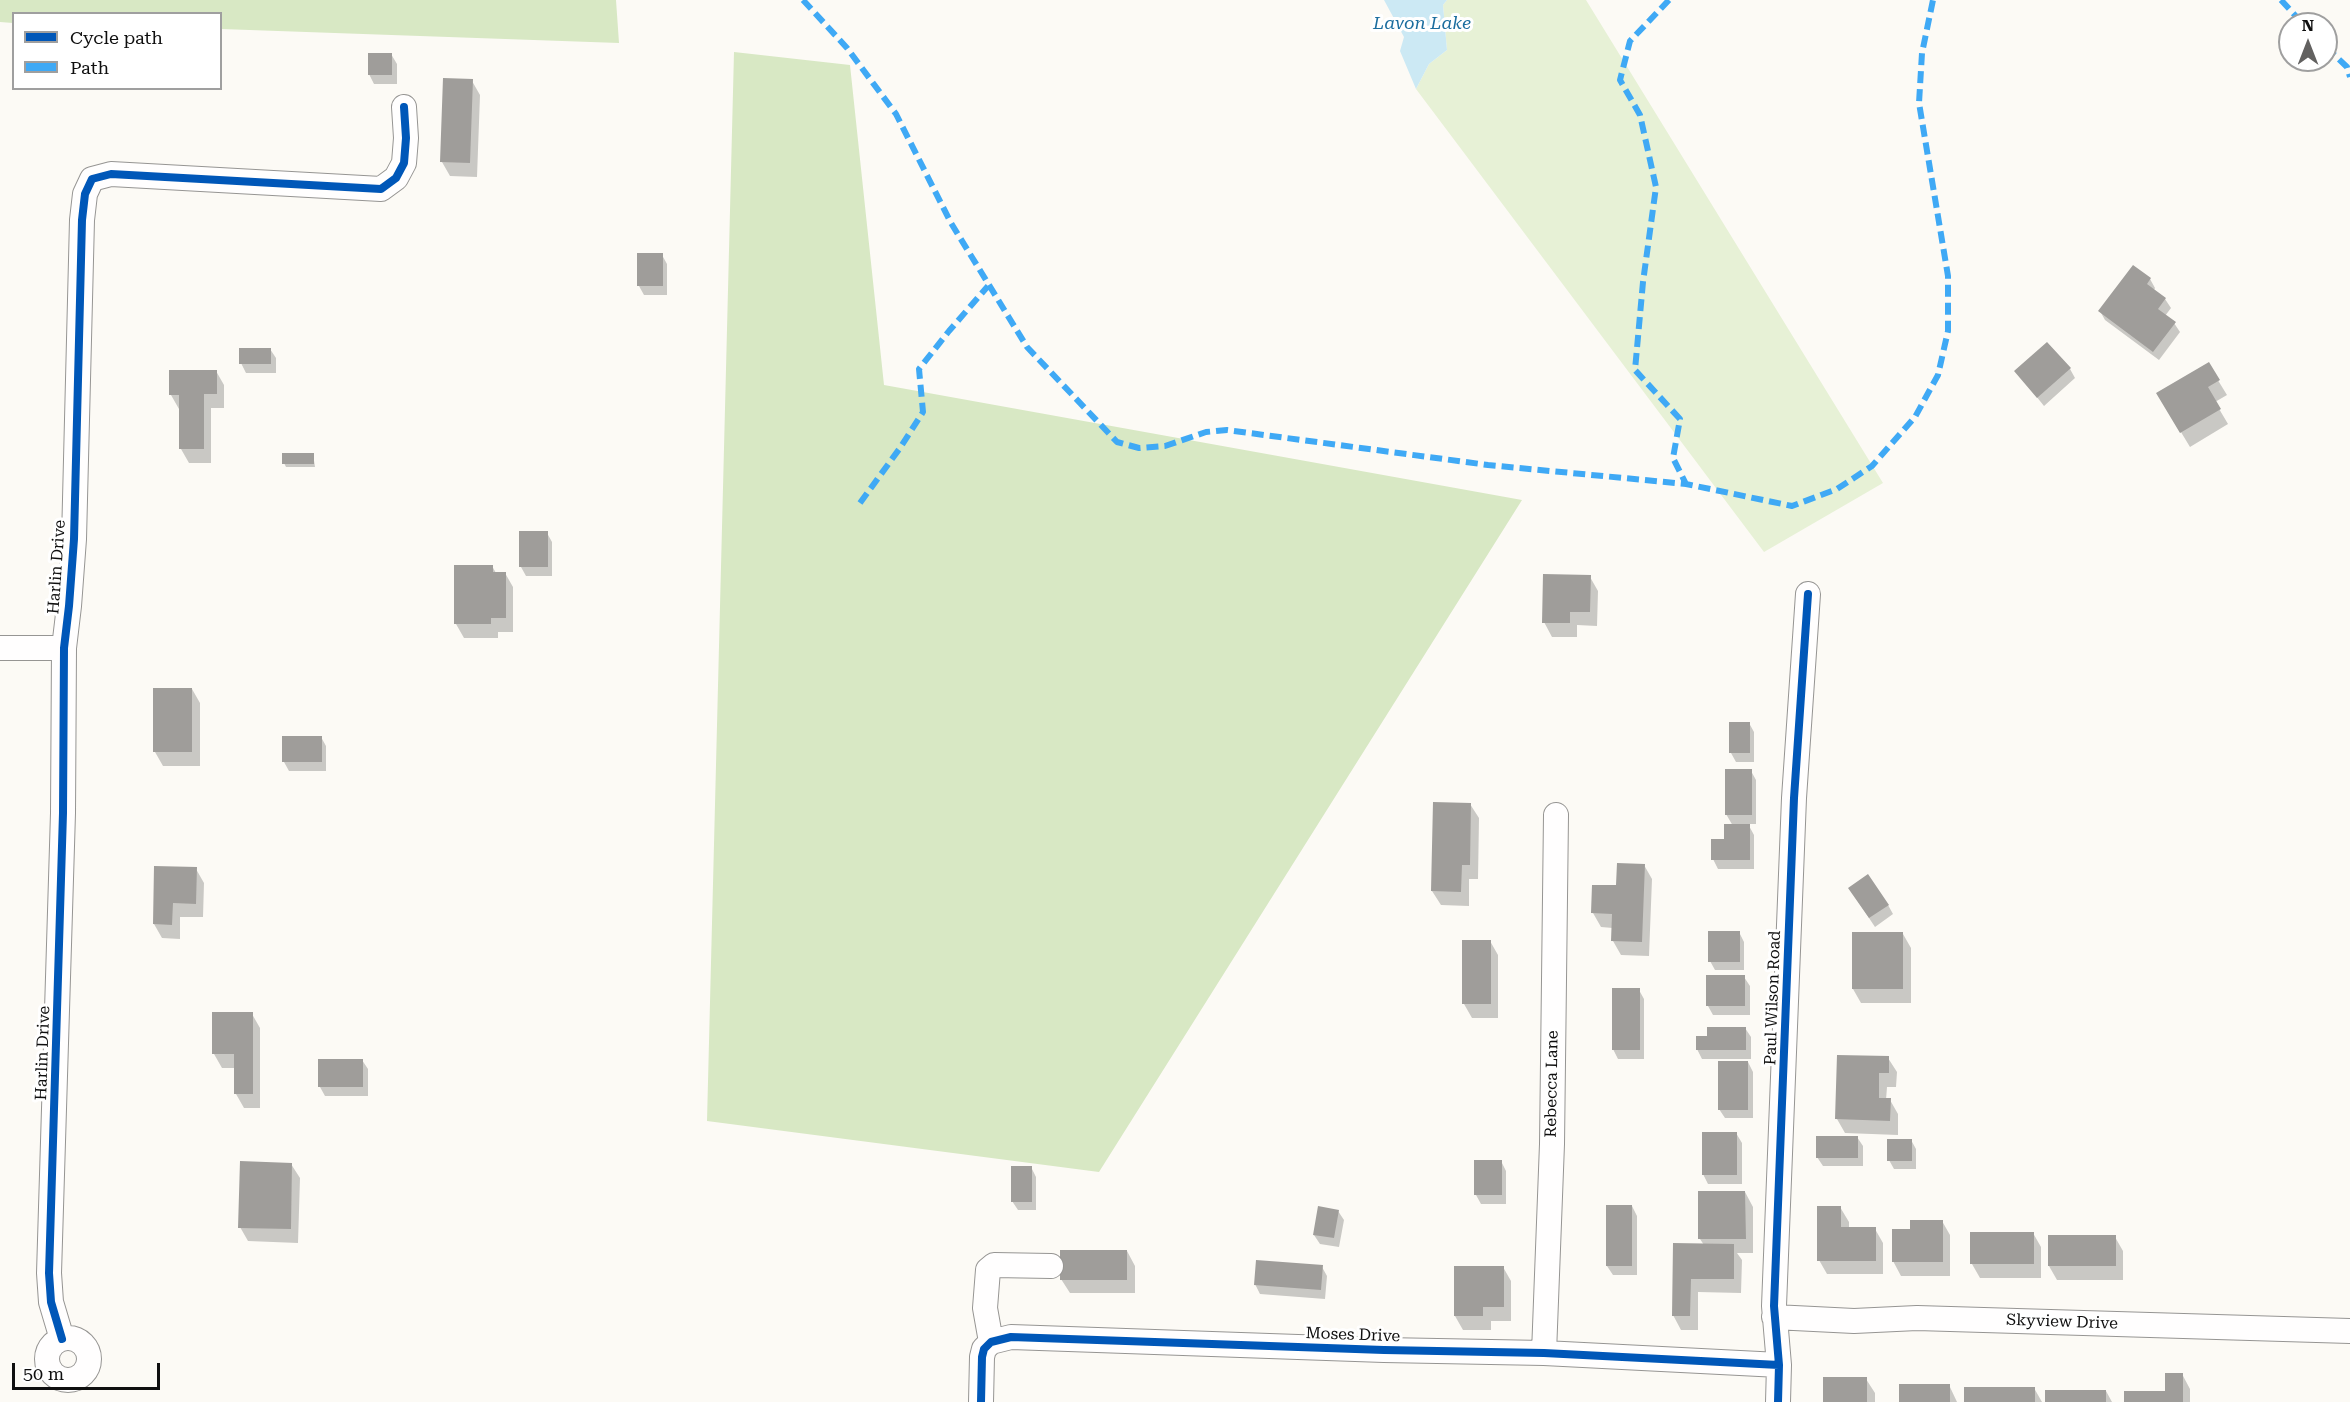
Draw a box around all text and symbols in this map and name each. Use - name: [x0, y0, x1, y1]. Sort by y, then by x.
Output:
- legend: [12, 12, 222, 90]
- north arrow: [2278, 12, 2338, 72]
- water label: Lavon Lake: [1373, 13, 1471, 35]
- text: N: [2302, 16, 2314, 35]
- text: Cycle path: [70, 27, 163, 48]
- text: Path: [70, 57, 109, 78]
- street label: Harlin Drive: [44, 519, 70, 615]
- street label: Paul Wilson Road: [1761, 930, 1785, 1066]
- street label: Harlin Drive: [32, 1005, 54, 1101]
- street label: Rebecca Lane: [1541, 1030, 1563, 1138]
- street label: Skyview Drive: [2006, 1310, 2118, 1334]
- street label: Moses Drive: [1305, 1324, 1401, 1346]
- scale bar: [15, 1351, 164, 1389]
- text: 50 m: [23, 1363, 64, 1384]

